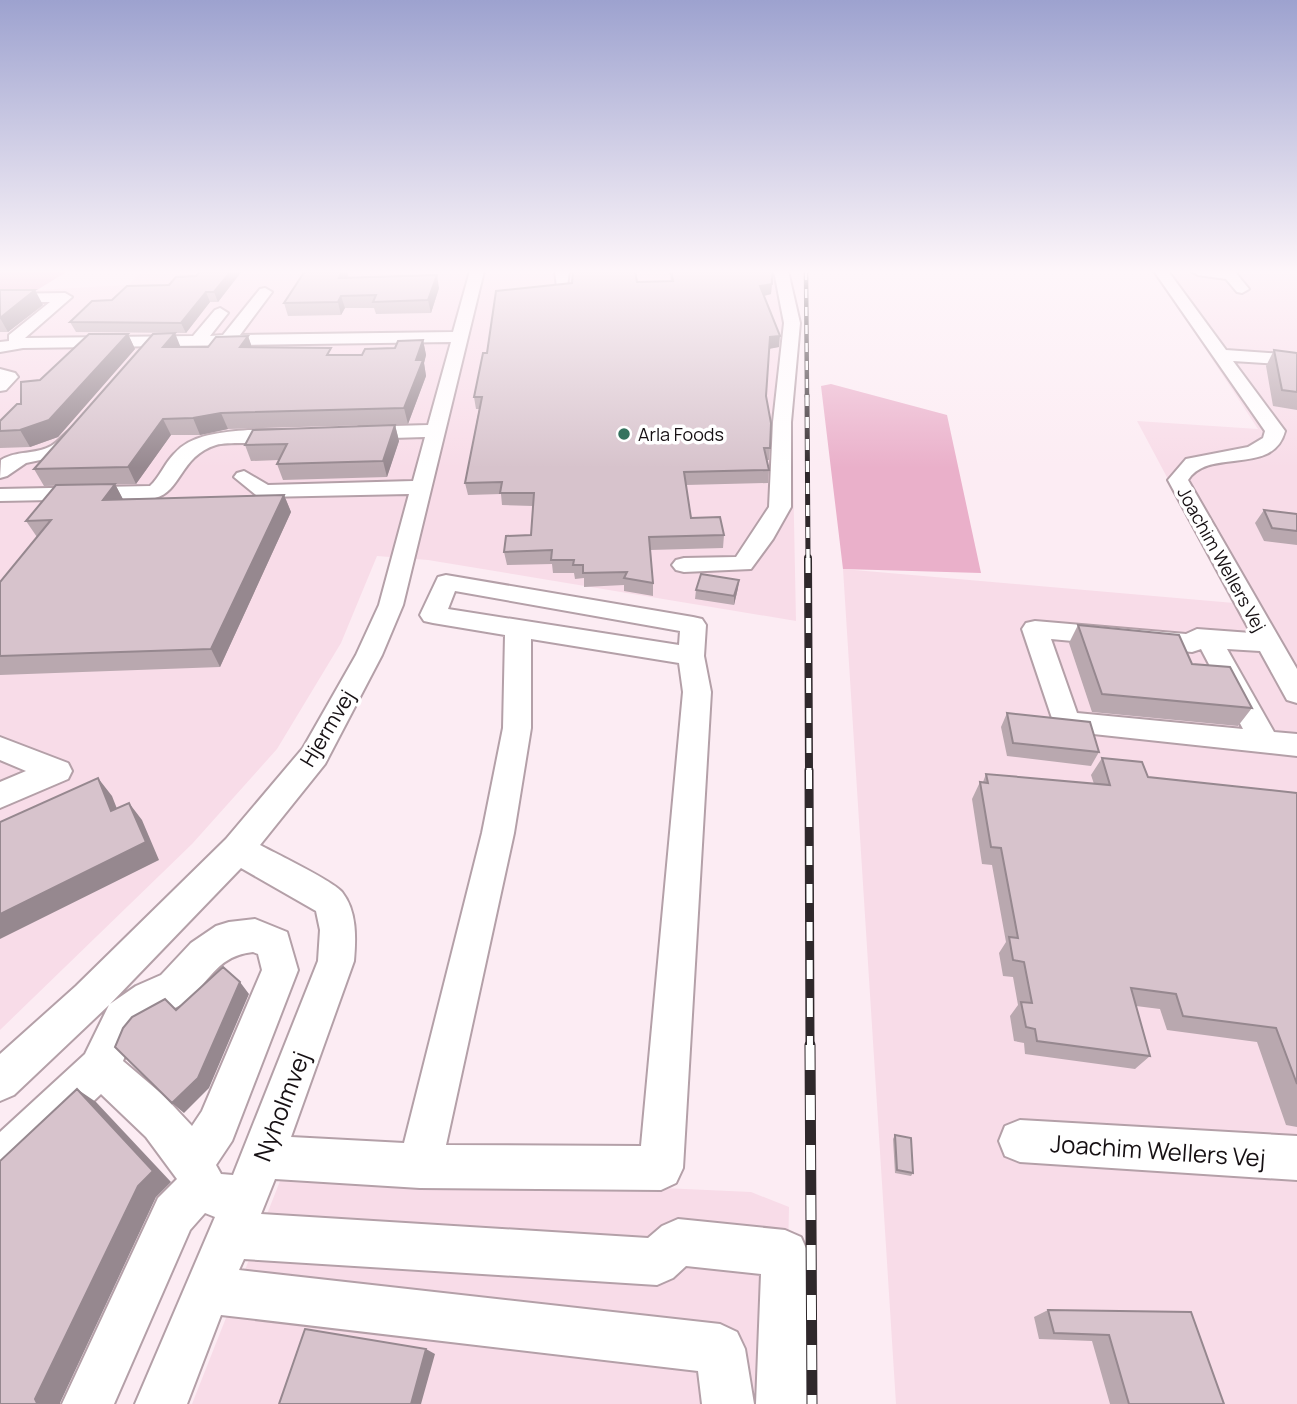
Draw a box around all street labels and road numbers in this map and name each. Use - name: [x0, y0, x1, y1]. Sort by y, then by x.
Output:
- street label: Joachim Wellers Vej: [1172, 482, 1272, 636]
- street label: Hjermvej: [293, 684, 361, 772]
- street label: Nyholmvej: [245, 1046, 317, 1166]
- street label: Joachim Wellers Vej: [1049, 1126, 1267, 1174]

